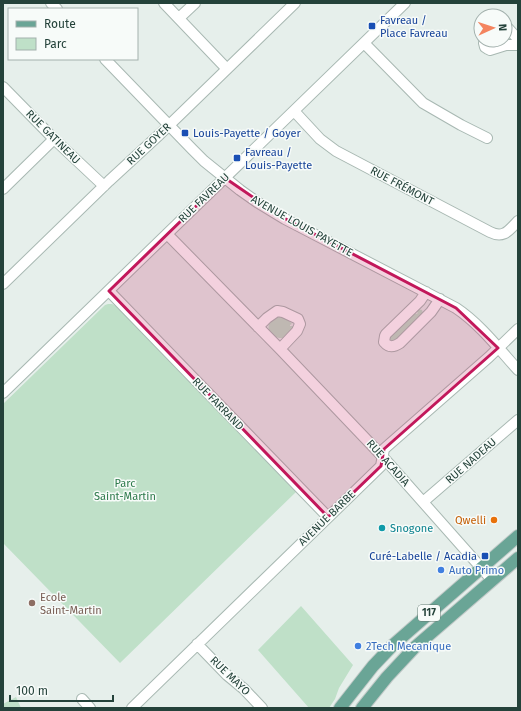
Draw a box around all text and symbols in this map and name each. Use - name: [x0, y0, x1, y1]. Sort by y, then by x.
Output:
- legend: [8, 8, 138, 60]
- north arrow: [473, 8, 513, 48]
- place label: Favreau / Place Favreau: [380, 14, 448, 40]
- text: Route: [44, 17, 76, 31]
- marker: Favreau / Place Favreau: [367, 21, 377, 31]
- text: N: [496, 24, 509, 31]
- text: Parc: [44, 37, 67, 51]
- street label: RUE GATINEAU: [23, 107, 83, 167]
- street label: RUE GOYER: [124, 120, 174, 168]
- place label: Louis-Payette / Goyer: [193, 127, 302, 140]
- marker: Louis-Payette / Goyer: [180, 128, 190, 138]
- place label: Favreau / Louis-Payette: [245, 146, 312, 172]
- marker: Favreau / Louis-Payette: [232, 153, 242, 163]
- street label: RUE FRÉMONT: [368, 163, 437, 208]
- street label: RUE FAVREAU: [176, 170, 232, 226]
- street label: AVENUE LOUIS PAYETTE: [249, 193, 355, 259]
- street label: RUE FARRAND: [190, 375, 246, 433]
- street label: RUE NADEAU: [443, 435, 499, 487]
- street label: RUE ACADIA: [364, 437, 413, 489]
- park label: Parc Saint-Martin: [94, 477, 156, 503]
- street label: AVENUE BARBE: [296, 488, 358, 548]
- place label: Qwelli: [455, 514, 486, 527]
- marker: Qwelli: [489, 515, 499, 525]
- place label: Snogone: [390, 522, 433, 535]
- marker: Snogone: [377, 523, 387, 533]
- place label: Curé-Labelle / Acadia: [369, 550, 477, 563]
- marker: Curé-Labelle / Acadia: [480, 551, 490, 561]
- place label: Auto Primo: [449, 564, 504, 577]
- marker: Auto Primo: [436, 565, 446, 575]
- place label: Ecole Saint-Martin: [40, 591, 102, 617]
- marker: Ecole Saint-Martin: [27, 598, 37, 608]
- road number: 117: [418, 605, 440, 621]
- place label: 2Tech Mecanique: [366, 640, 451, 653]
- marker: 2Tech Mecanique: [353, 641, 363, 651]
- street label: RUE MAYO: [207, 654, 253, 698]
- scale bar: [10, 677, 113, 703]
- text: 100 m: [16, 684, 48, 698]

